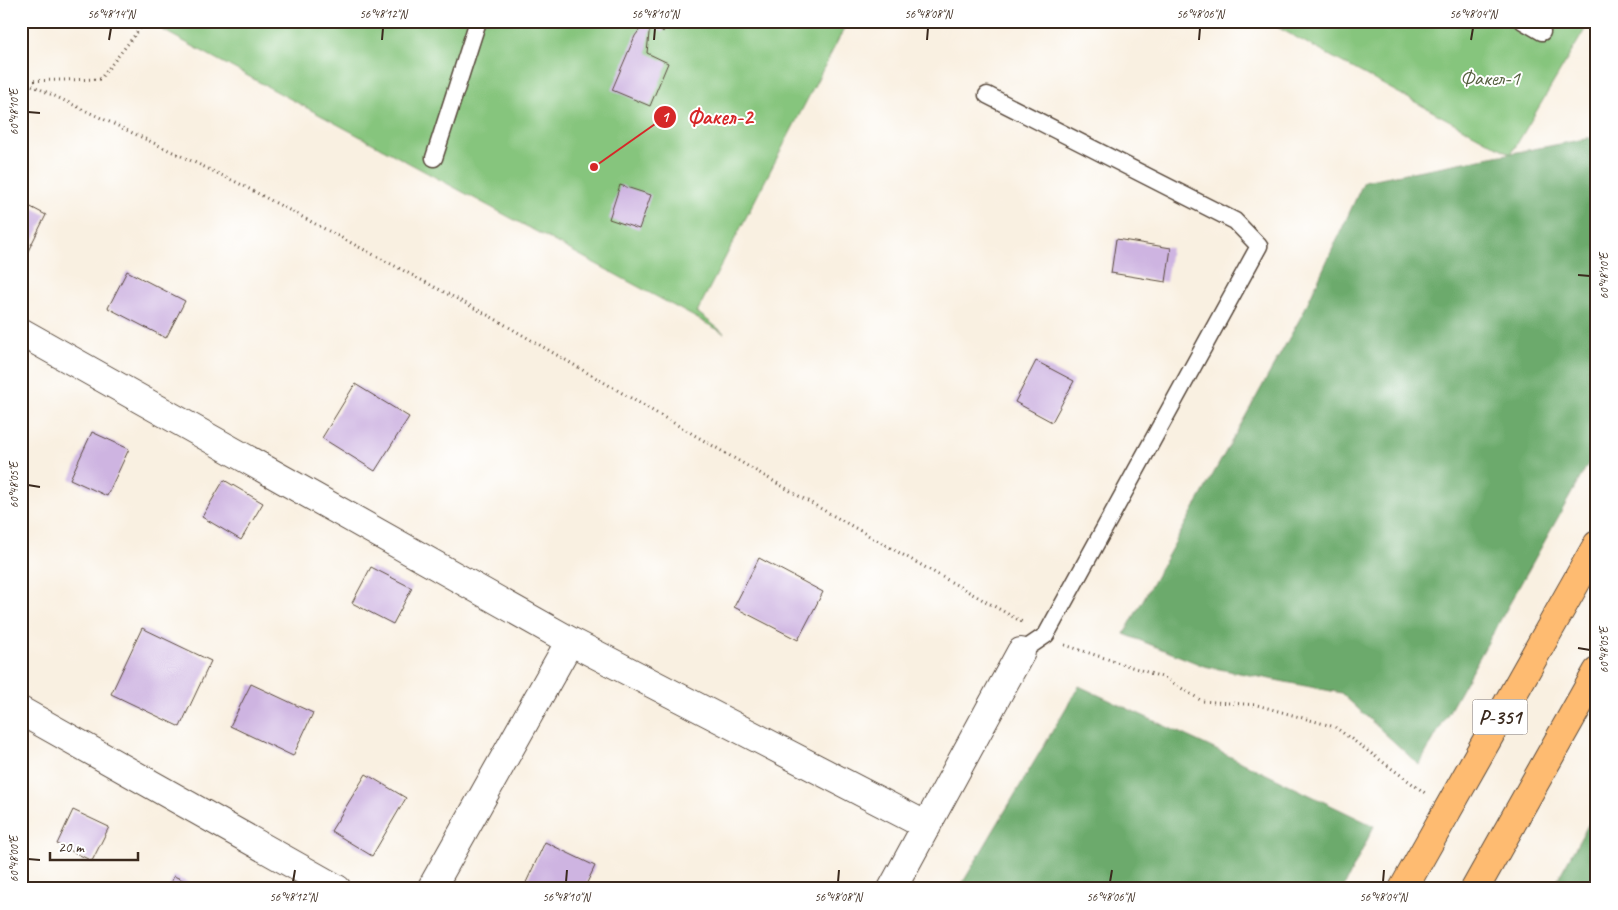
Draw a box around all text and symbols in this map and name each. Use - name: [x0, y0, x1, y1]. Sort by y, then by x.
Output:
- text: 56°48'14"N: [87, 6, 136, 22]
- text: 56°48'12"N: [359, 6, 408, 22]
- text: 56°48'10"N: [631, 6, 680, 22]
- text: 56°48'08"N: [904, 6, 953, 22]
- text: 56°48'06"N: [1176, 6, 1225, 22]
- text: 56°48'04"N: [1449, 6, 1498, 22]
- park label: Факел-1: [1460, 65, 1522, 91]
- text: 60°48'10"E: [6, 87, 22, 135]
- callout: Факел-2: [652, 98, 763, 135]
- text: Факел-2: [687, 103, 755, 131]
- text: 1: [662, 108, 671, 127]
- text: 60°48'10"E: [1596, 251, 1612, 299]
- text: 60°48'05"E: [6, 460, 22, 508]
- text: 60°48'05"E: [1596, 625, 1612, 673]
- road number: Р-351: [1472, 700, 1528, 734]
- scale bar: [50, 830, 138, 862]
- text: 60°48'00"E: [6, 834, 22, 882]
- text: 20 m: [58, 838, 85, 857]
- text: 56°48'12"N: [269, 889, 318, 905]
- text: 56°48'10"N: [542, 889, 591, 905]
- text: 56°48'08"N: [814, 889, 863, 905]
- text: 56°48'06"N: [1086, 889, 1135, 905]
- text: 56°48'04"N: [1359, 889, 1408, 905]

